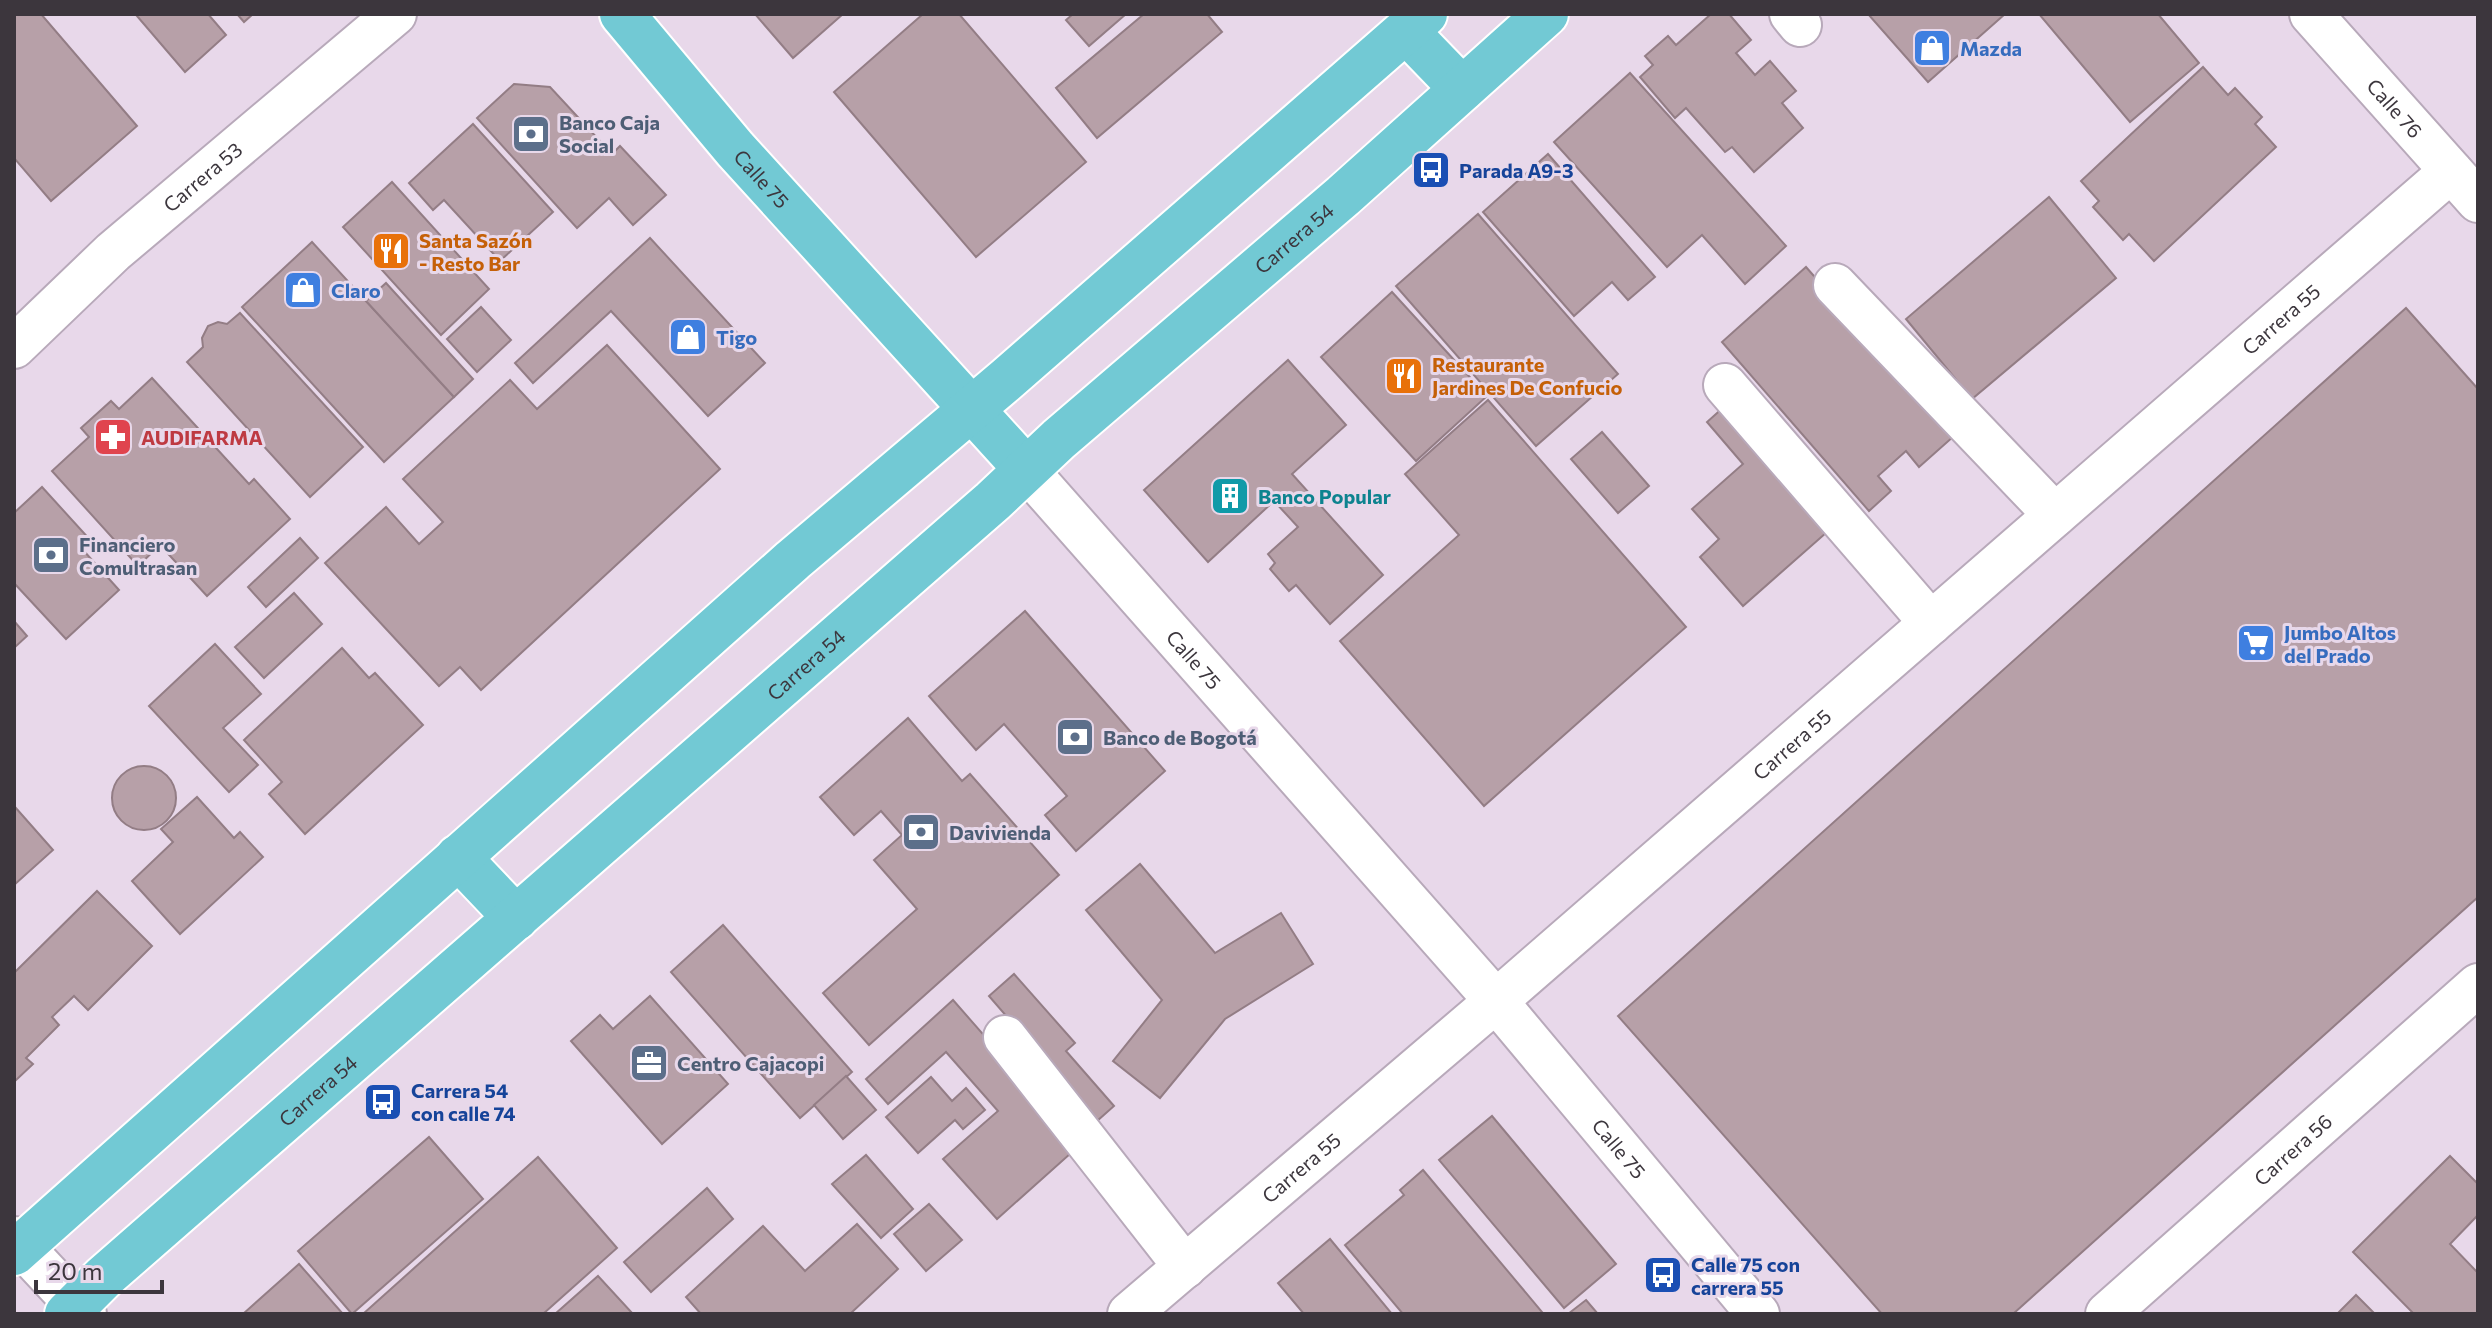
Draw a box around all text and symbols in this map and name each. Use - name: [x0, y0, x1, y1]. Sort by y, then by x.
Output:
- shop icon: Mazda: [1911, 27, 1953, 69]
- place label: Mazda: [1960, 36, 2022, 60]
- street label: Calle 76: [2362, 73, 2428, 143]
- place label: Banco Caja Social: [559, 110, 660, 157]
- bank icon: Banco Caja Social: [510, 113, 552, 155]
- street label: Carrera 53: [158, 137, 246, 217]
- street label: Calle 75: [729, 144, 795, 213]
- bus stop icon: Parada A9-3: [1410, 149, 1452, 191]
- place label: Parada A9-3: [1459, 158, 1574, 182]
- street label: Carrera 54: [1250, 198, 1338, 278]
- place label: Santa Sazón - Resto Bar: [419, 228, 532, 275]
- restaurant icon: Santa Sazón - Resto Bar: [370, 230, 412, 272]
- shop icon: Claro: [282, 269, 324, 311]
- place label: Claro: [331, 278, 381, 302]
- street label: Carrera 55: [2237, 279, 2325, 359]
- shop icon: Tigo: [667, 316, 709, 358]
- place label: Tigo: [716, 325, 757, 349]
- place label: Restaurante Jardines De Confucio: [1432, 352, 1622, 399]
- restaurant icon: Restaurante Jardines De Confucio: [1383, 355, 1425, 397]
- pharmacy icon: AUDIFARMA: [92, 416, 134, 458]
- place label: AUDIFARMA: [141, 425, 263, 449]
- building icon: Banco Popular: [1209, 475, 1251, 517]
- place label: Banco Popular: [1258, 484, 1391, 508]
- place label: Financiero Comultrasan: [79, 532, 197, 579]
- bank icon: Financiero Comultrasan: [30, 534, 72, 576]
- place label: Jumbo Altos del Prado: [2284, 620, 2396, 667]
- supermarket icon: Jumbo Altos del Prado: [2235, 622, 2277, 664]
- street label: Carrera 54: [762, 624, 850, 705]
- street label: Calle 75: [1162, 625, 1227, 694]
- street label: Carrera 55: [1748, 704, 1836, 784]
- bank icon: Banco de Bogotá: [1054, 716, 1096, 758]
- place label: Banco de Bogotá: [1103, 725, 1257, 749]
- bank icon: Davivienda: [900, 811, 942, 853]
- place label: Davivienda: [949, 820, 1051, 844]
- office icon: Centro Cajacopi: [628, 1042, 670, 1084]
- street label: Carrera 54: [274, 1050, 362, 1131]
- place label: Centro Cajacopi: [677, 1051, 824, 1075]
- place label: Carrera 54 con calle 74: [411, 1078, 516, 1125]
- bus stop icon: Carrera 54 con calle 74: [362, 1081, 404, 1123]
- street label: Carrera 56: [2249, 1109, 2336, 1190]
- street label: Calle 75: [1587, 1113, 1651, 1183]
- street label: Carrera 55: [1257, 1127, 1345, 1207]
- scale bar: [36, 1244, 162, 1294]
- place label: Calle 75 con carrera 55: [1691, 1252, 1800, 1299]
- bus stop icon: Calle 75 con carrera 55: [1642, 1254, 1684, 1296]
- text: 20 m: [48, 1256, 102, 1285]

